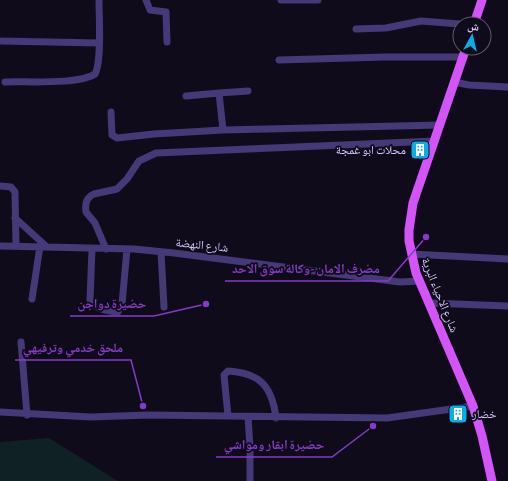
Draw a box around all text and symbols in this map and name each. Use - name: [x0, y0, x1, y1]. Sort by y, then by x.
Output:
- north arrow: [452, 16, 492, 56]
- text: ش: [466, 20, 480, 35]
- building icon: محلات ابو غمجة: [409, 139, 431, 161]
- place label: محلات ابو غمجة: [336, 144, 406, 157]
- street label: شارع النهضة: [175, 236, 229, 256]
- callout: مضرف الامان -وكالة سوق الاحد: [225, 256, 388, 281]
- street label: شارع الاحياء البرية: [418, 256, 460, 335]
- text: مضرف الامان -وكالة سوق الاحد: [232, 263, 380, 277]
- callout: حضيرة دواجن: [70, 291, 154, 316]
- text: حضيرة دواجن: [78, 298, 146, 312]
- callout: ملحق خدمي وترفيهي: [15, 335, 131, 360]
- text: ملحق خدمي وترفيهي: [23, 342, 123, 358]
- building icon: خضار: [447, 403, 469, 425]
- place label: خضار: [471, 408, 497, 420]
- callout: حضيرة ابقار ومواشي: [216, 432, 332, 457]
- text: حضيرة ابقار ومواشي: [224, 439, 324, 455]

